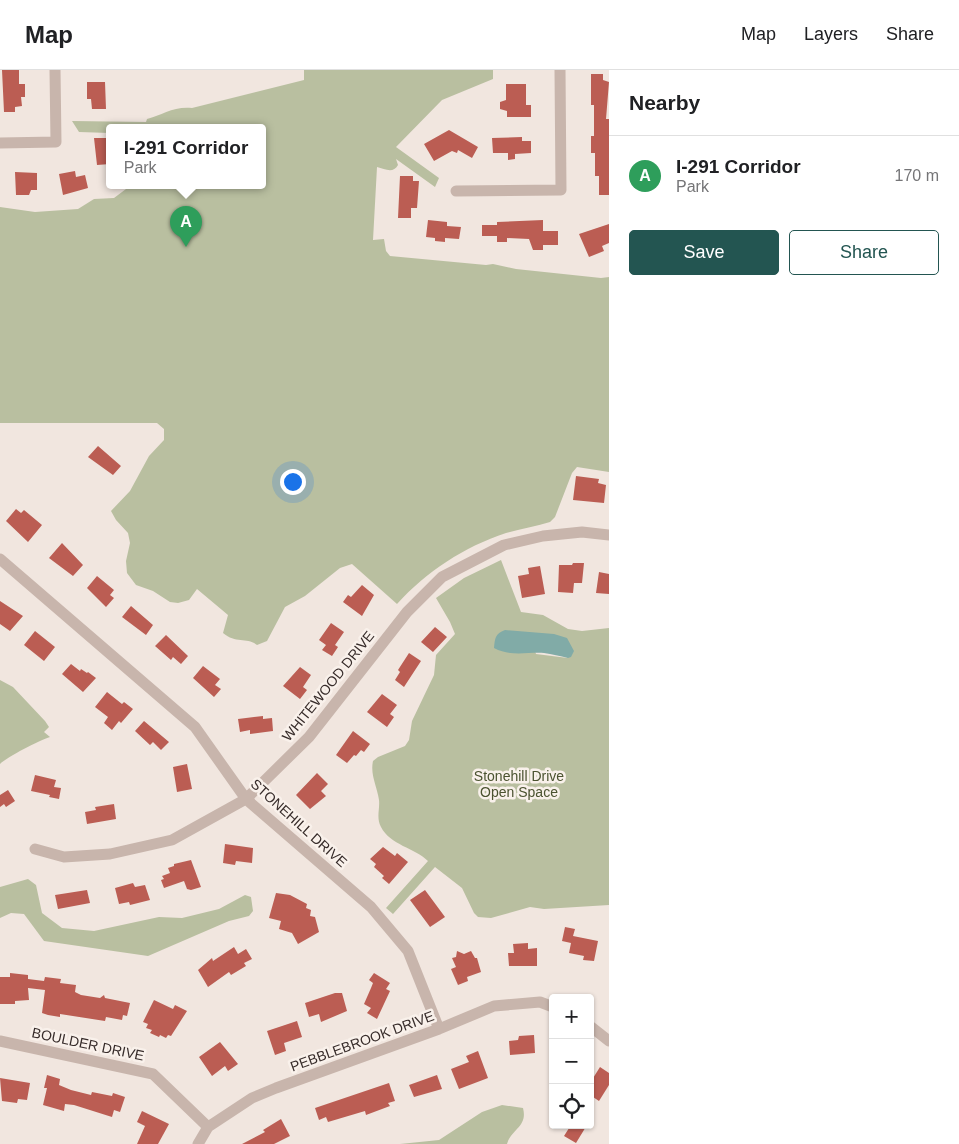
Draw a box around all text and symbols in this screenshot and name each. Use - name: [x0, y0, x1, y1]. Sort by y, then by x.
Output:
- text: Map: [25, 21, 73, 48]
- text: Map: [741, 24, 776, 44]
- text: Layers: [804, 24, 858, 44]
- text: Share: [886, 24, 934, 44]
- text: Nearby: [629, 91, 700, 114]
- popup: [106, 124, 266, 189]
- text: I-291 Corridor: [124, 137, 248, 158]
- text: I-291 Corridor: [676, 156, 801, 177]
- text: Park: [124, 159, 157, 176]
- text: A: [639, 167, 651, 184]
- text: 170 m: [895, 167, 939, 184]
- text: Park: [676, 178, 709, 195]
- pin: A: [170, 206, 202, 247]
- button: Save: [629, 230, 779, 275]
- button: Share: [789, 230, 939, 275]
- your location: [280, 469, 306, 495]
- street label: WHITEWOOD DRIVE: [279, 628, 377, 744]
- park label: Stonehill Drive Open Space: [474, 768, 564, 800]
- street label: STONEHILL DRIVE: [248, 776, 350, 870]
- map controls: [549, 994, 594, 1129]
- button: +: [549, 994, 594, 1039]
- street label: PEBBLEBROOK DRIVE: [288, 1008, 436, 1074]
- street label: BOULDER DRIVE: [30, 1024, 146, 1064]
- button: −: [549, 1039, 594, 1084]
- button: locate: [549, 1084, 594, 1129]

